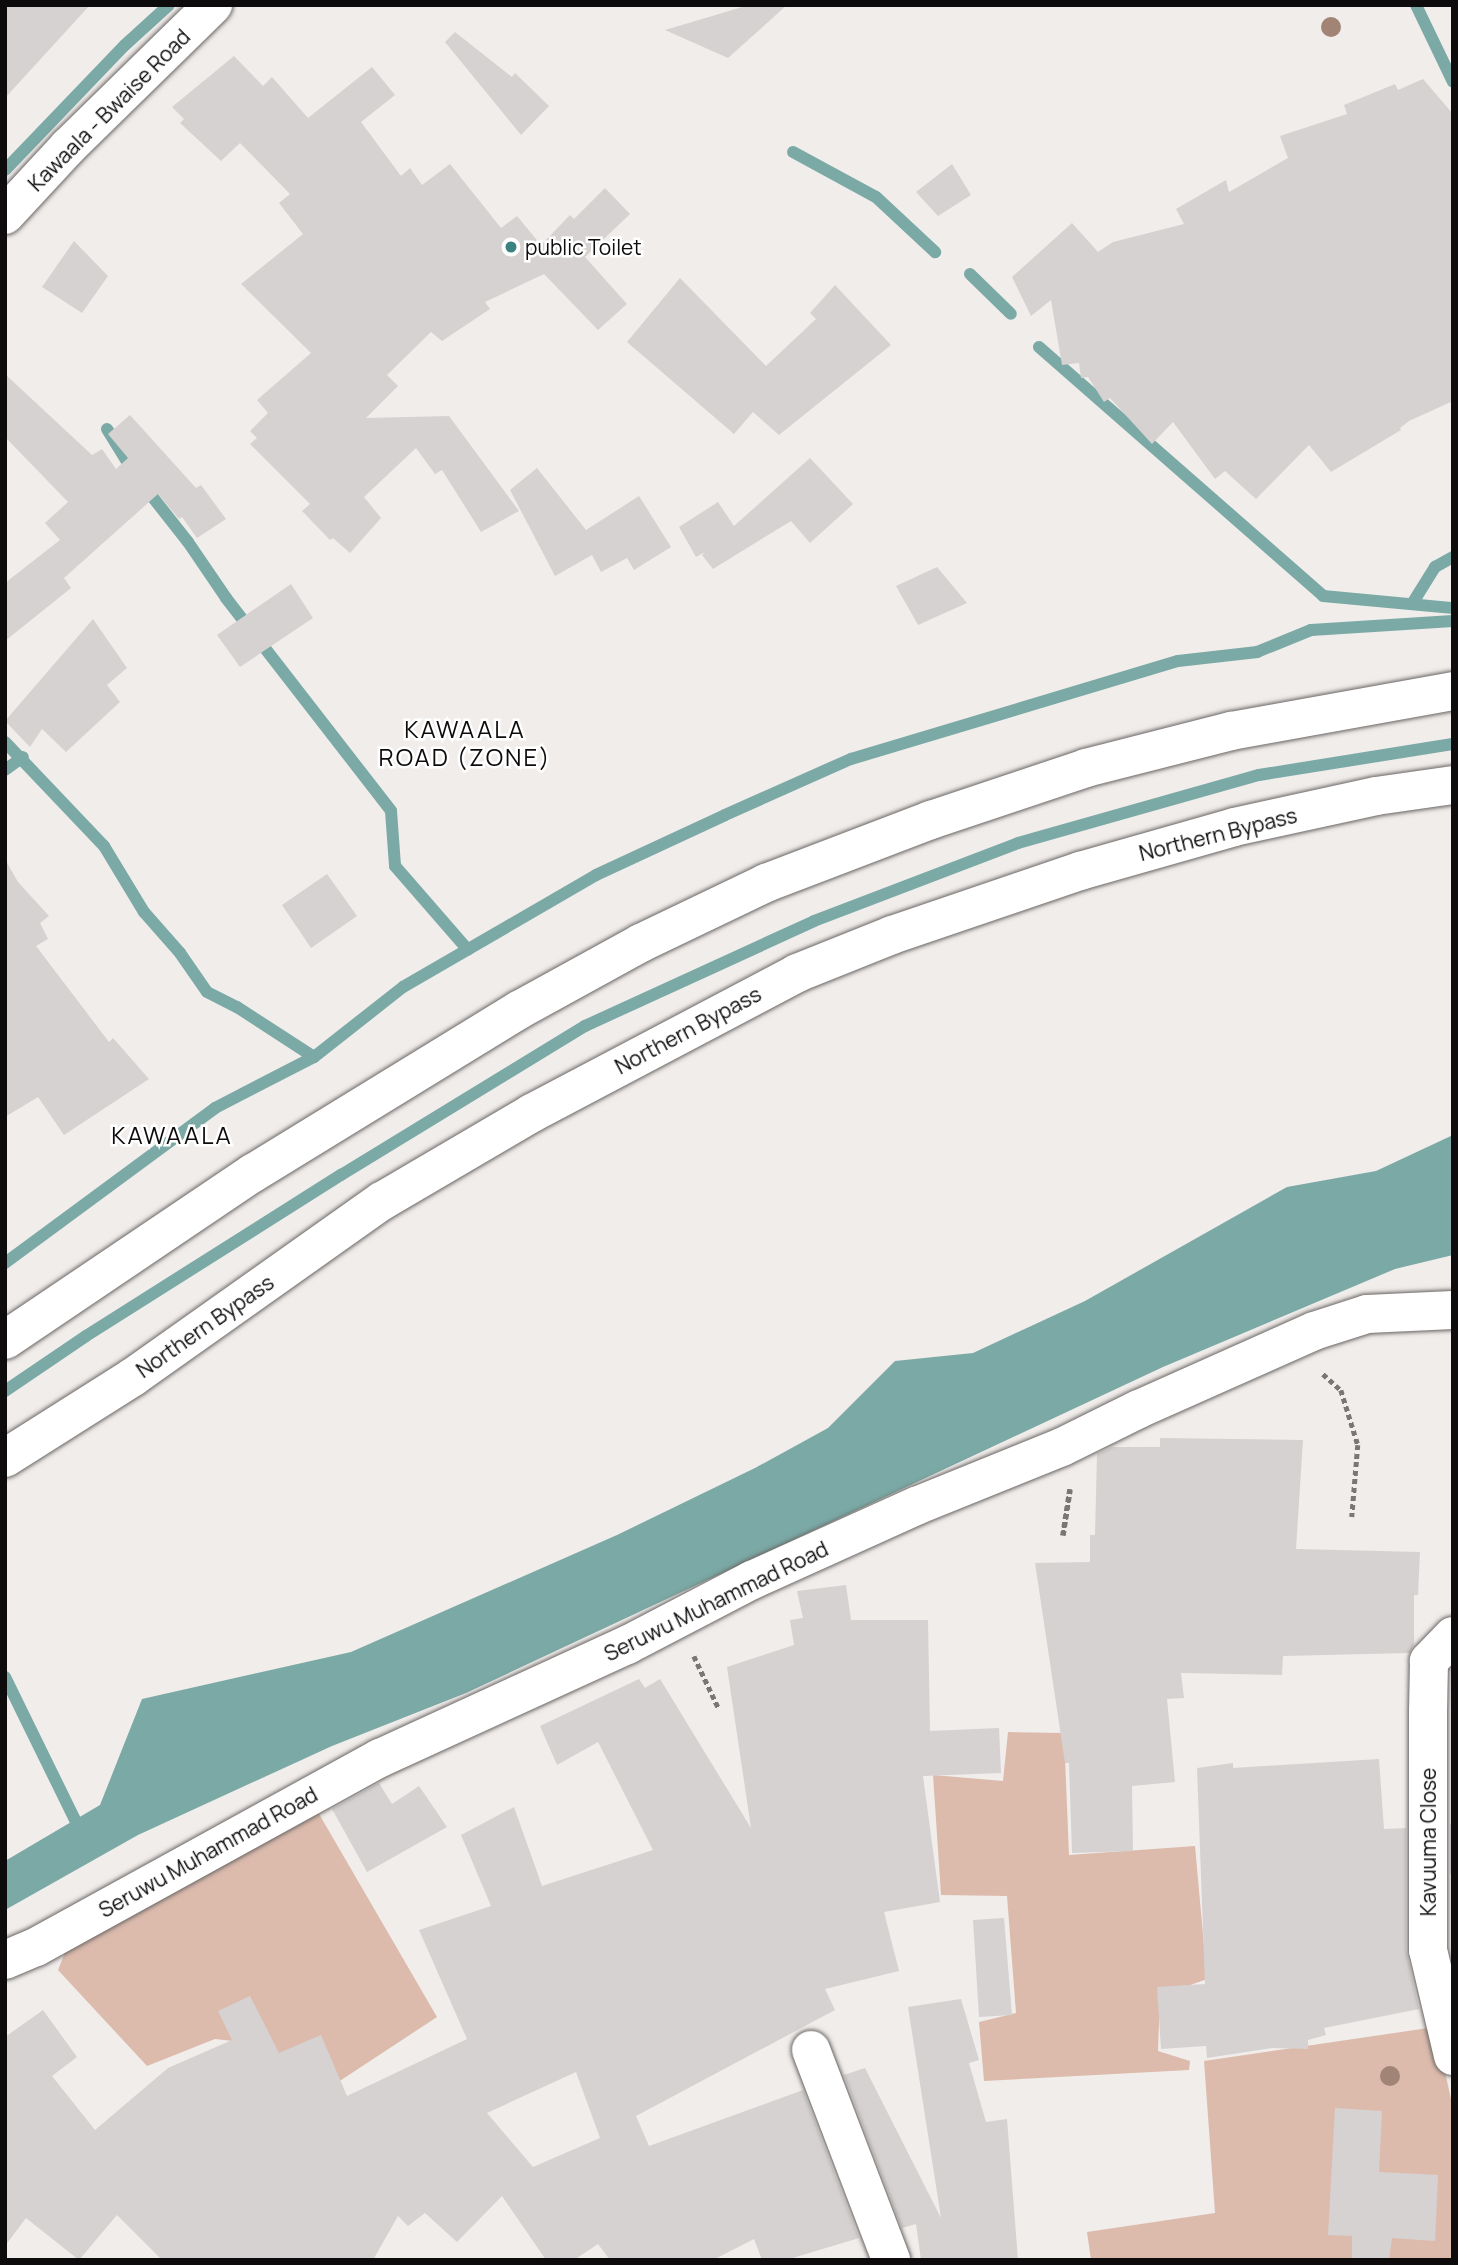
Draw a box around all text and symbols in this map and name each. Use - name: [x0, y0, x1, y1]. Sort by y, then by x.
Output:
- street label: Kawaala - Bwaise Road: [23, 24, 195, 196]
- place label: public Toilet: [525, 234, 642, 260]
- marker: public Toilet: [503, 239, 519, 255]
- district label: KAWAALA ROAD (ZONE): [380, 715, 550, 771]
- street label: Northern Bypass: [1136, 802, 1300, 866]
- street label: Northern Bypass: [611, 981, 765, 1079]
- district label: KAWAALA: [112, 1121, 232, 1149]
- street label: Northern Bypass: [131, 1269, 279, 1383]
- street label: Seruwu Muhammad Road: [600, 1536, 832, 1666]
- street label: Kavuuma Close: [1415, 1768, 1441, 1916]
- street label: Seruwu Muhammad Road: [94, 1781, 322, 1923]

